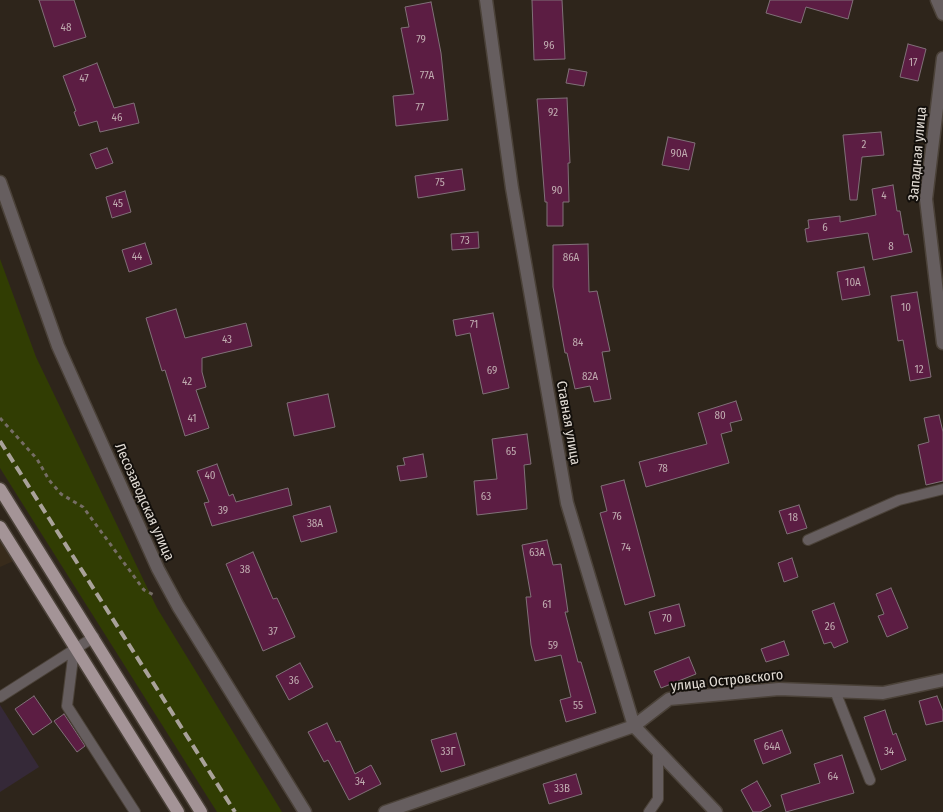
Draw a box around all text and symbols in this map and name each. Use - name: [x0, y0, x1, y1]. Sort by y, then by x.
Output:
- house number: 48: [61, 21, 71, 35]
- house number: 79: [416, 33, 426, 47]
- house number: 96: [544, 39, 554, 53]
- house number: 17: [909, 56, 917, 70]
- house number: 77А: [420, 69, 434, 83]
- house number: 47: [79, 72, 89, 86]
- house number: 77: [416, 101, 424, 115]
- house number: 92: [548, 106, 558, 120]
- street label: Западная улица: [906, 106, 930, 202]
- house number: 46: [112, 111, 122, 125]
- house number: 2: [862, 138, 866, 152]
- house number: 90А: [671, 147, 687, 161]
- house number: 75: [435, 176, 445, 190]
- house number: 90: [551, 184, 563, 198]
- house number: 4: [881, 189, 887, 203]
- house number: 45: [113, 197, 123, 211]
- house number: 6: [822, 221, 828, 235]
- house number: 73: [460, 234, 470, 248]
- house number: 8: [888, 240, 894, 254]
- house number: 44: [132, 250, 142, 264]
- house number: 86А: [563, 251, 579, 265]
- house number: 10А: [845, 276, 861, 290]
- house number: 10: [901, 301, 911, 315]
- house number: 71: [470, 318, 478, 332]
- house number: 43: [222, 333, 232, 347]
- house number: 84: [573, 336, 583, 350]
- house number: 12: [914, 363, 924, 377]
- house number: 69: [487, 364, 497, 378]
- house number: 82А: [582, 370, 598, 384]
- house number: 42: [182, 375, 192, 389]
- street label: Ставная улица: [552, 380, 584, 466]
- house number: 80: [714, 409, 726, 423]
- house number: 41: [187, 412, 197, 426]
- street label: Лесозаводская улица: [111, 441, 177, 563]
- house number: 65: [506, 445, 516, 459]
- house number: 78: [658, 462, 668, 476]
- house number: 40: [204, 469, 216, 483]
- house number: 63: [481, 490, 491, 504]
- house number: 39: [218, 504, 228, 518]
- house number: 76: [612, 510, 622, 524]
- house number: 18: [788, 511, 798, 525]
- house number: 38А: [307, 517, 323, 531]
- house number: 74: [621, 541, 631, 555]
- house number: 63А: [529, 546, 545, 560]
- house number: 38: [240, 563, 250, 577]
- house number: 61: [542, 598, 552, 612]
- house number: 70: [662, 612, 672, 626]
- house number: 26: [825, 620, 835, 634]
- house number: 37: [268, 625, 278, 639]
- house number: 59: [548, 639, 558, 653]
- street label: улица Островского: [670, 667, 784, 695]
- house number: 36: [289, 674, 299, 688]
- house number: 55: [573, 699, 583, 713]
- house number: 64А: [764, 740, 780, 754]
- house number: 33Г: [441, 745, 455, 759]
- house number: 34: [884, 745, 894, 759]
- house number: 64: [828, 770, 838, 784]
- house number: 34: [355, 775, 365, 789]
- house number: 33В: [554, 782, 570, 796]

